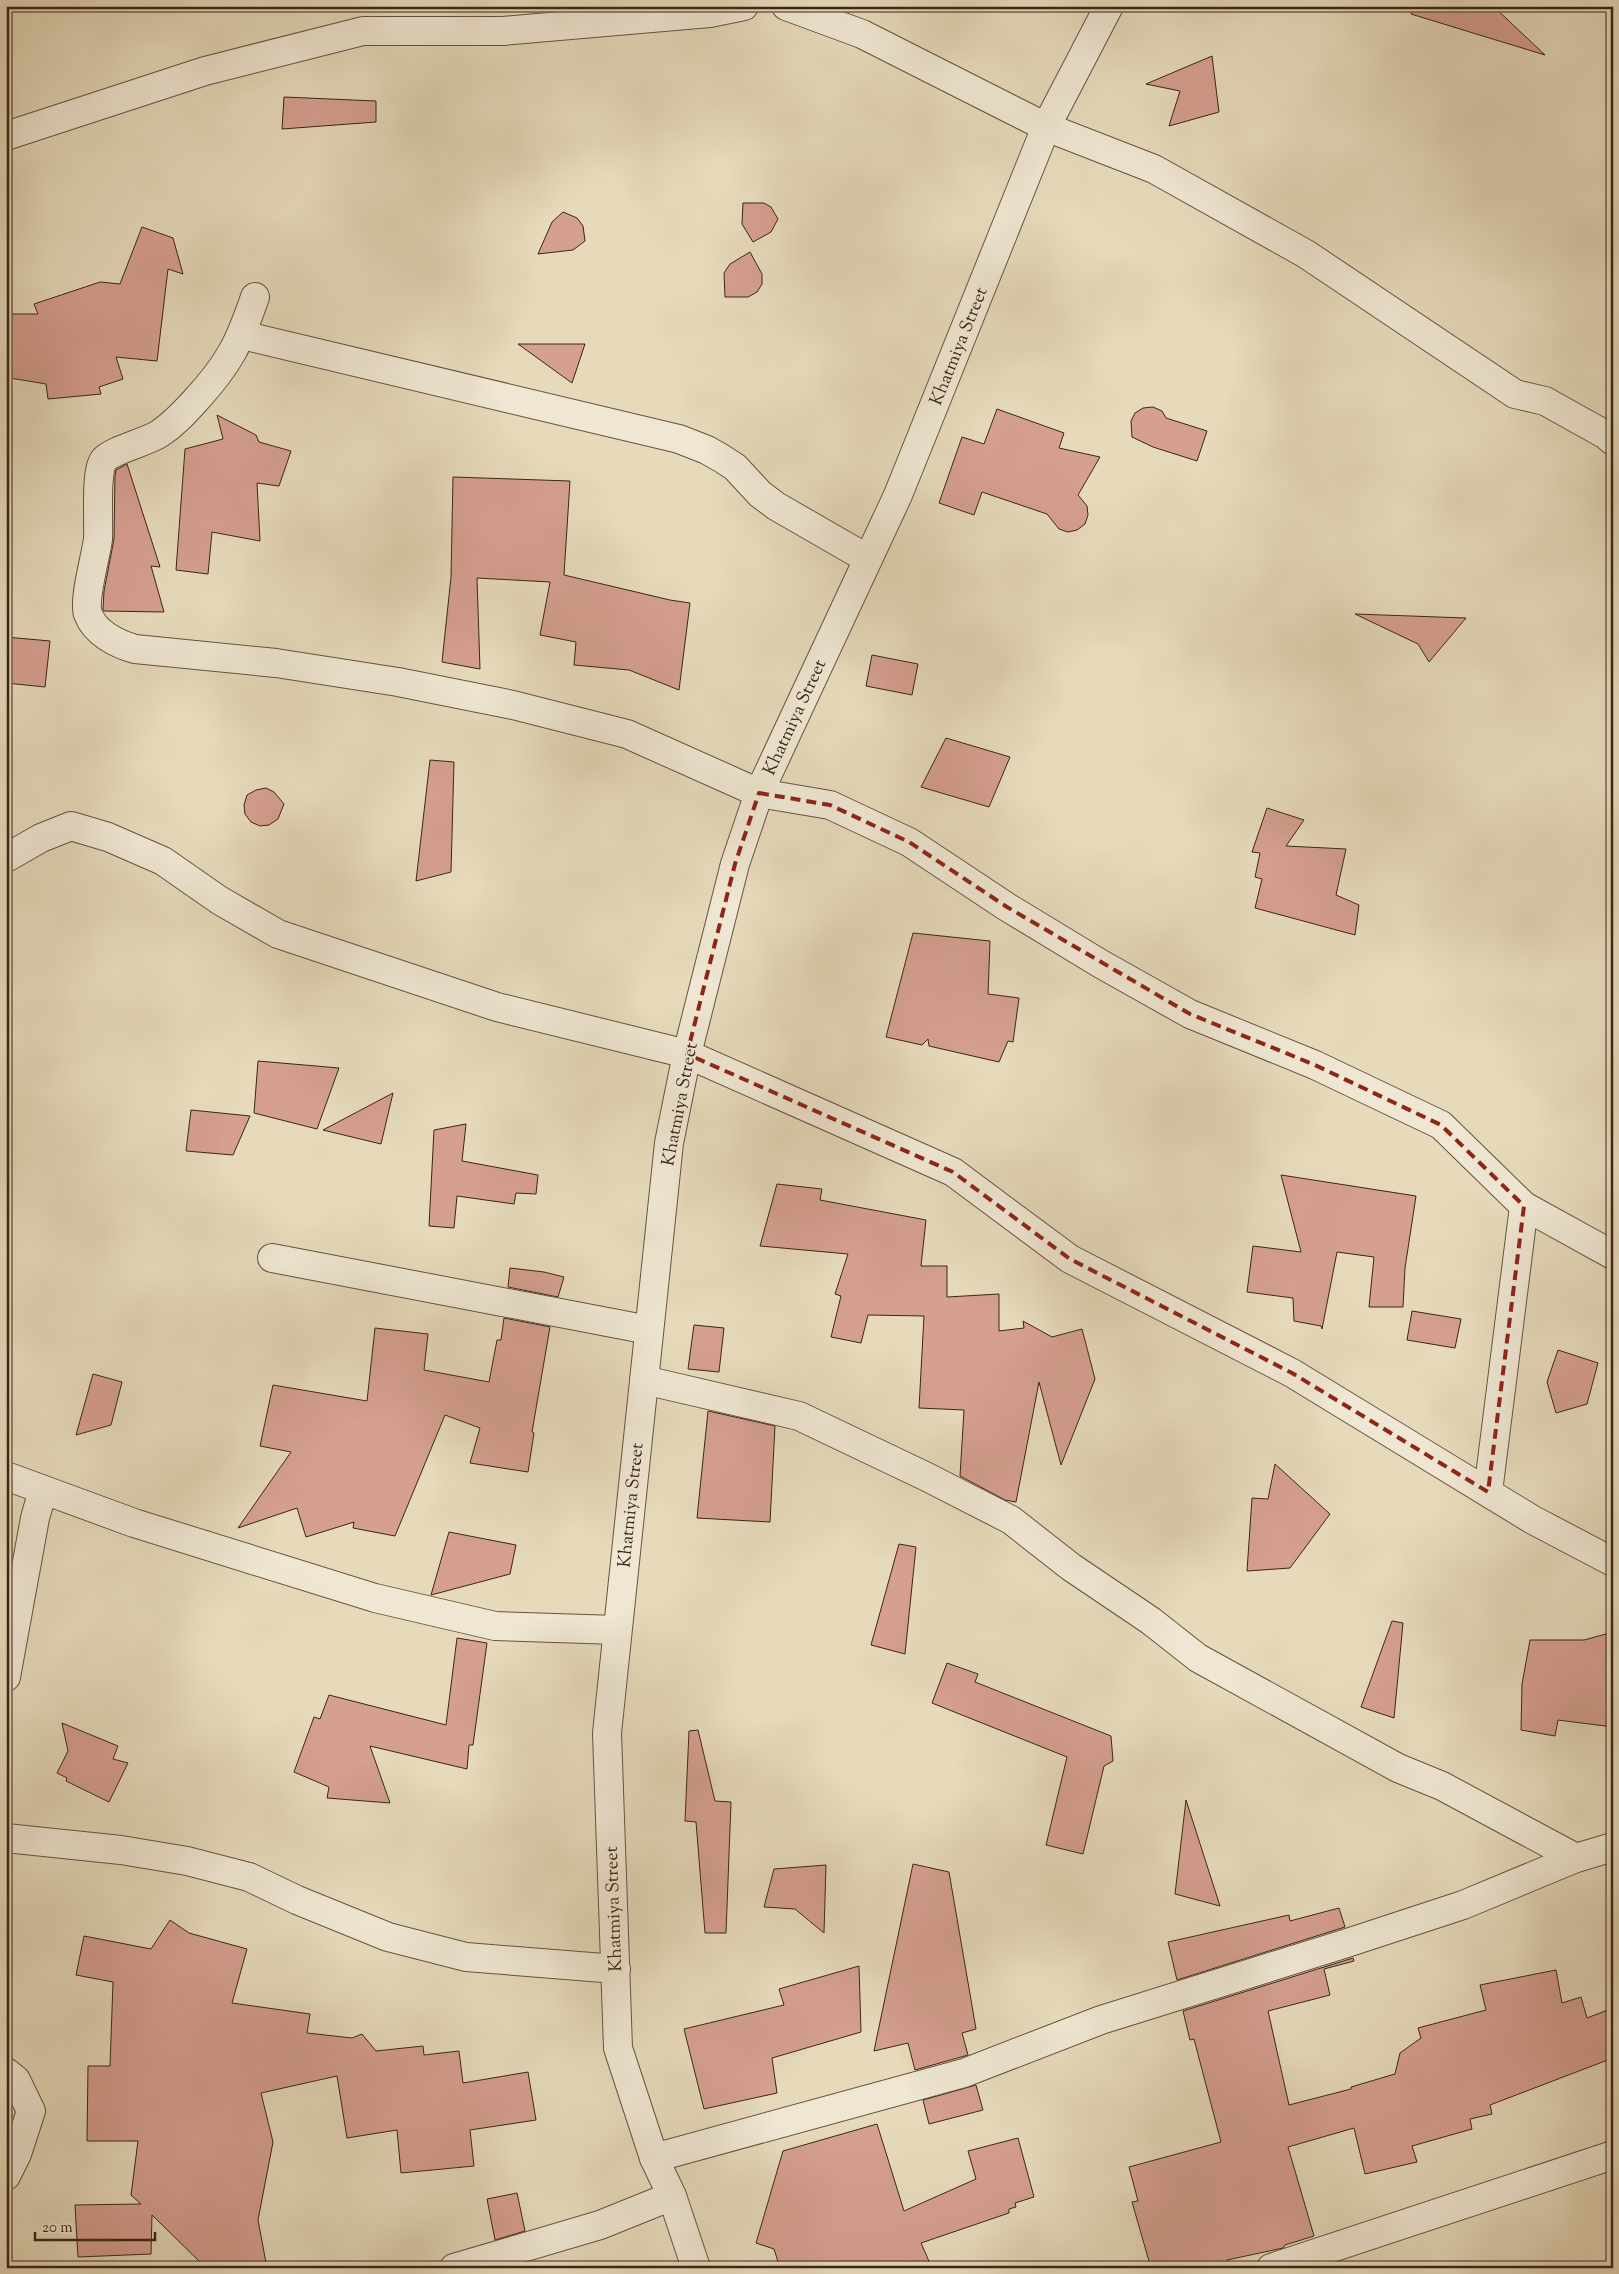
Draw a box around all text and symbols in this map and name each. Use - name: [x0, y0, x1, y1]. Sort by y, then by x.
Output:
- street label: Khatmiya Street: [924, 284, 995, 410]
- street label: Khatmiya Street: [758, 656, 834, 780]
- street label: Khatmiya Street: [656, 1040, 706, 1168]
- street label: Khatmiya Street: [613, 1442, 651, 1569]
- street label: Khatmiya Street: [600, 1846, 630, 1972]
- scale bar: [35, 2209, 155, 2241]
- text: 20 m: [42, 2218, 73, 2239]

